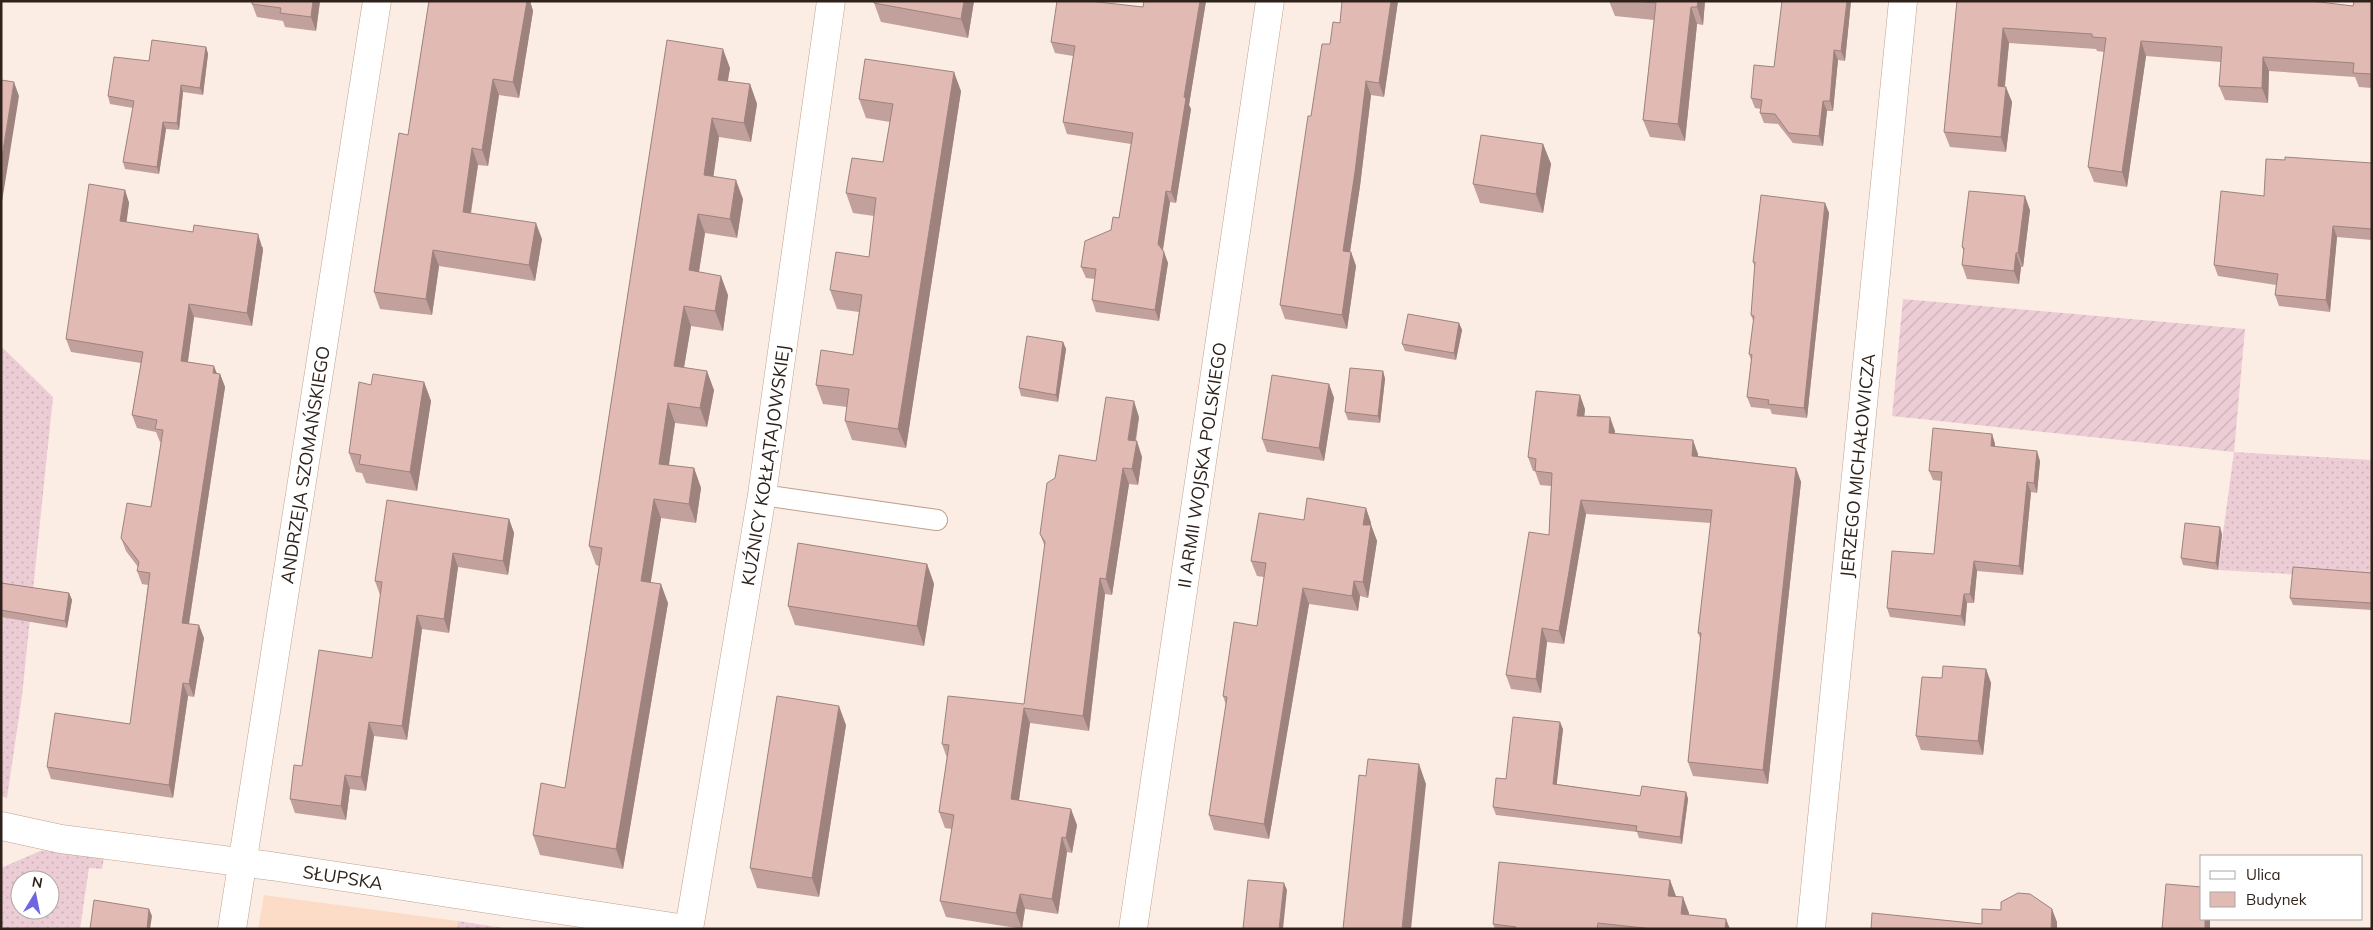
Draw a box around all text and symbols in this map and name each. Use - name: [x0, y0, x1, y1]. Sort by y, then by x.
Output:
- street label: II ARMII WOJSKA POLSKIEGO: [1172, 341, 1231, 590]
- street label: KUŹNICY KOŁŁĄTAJOWSKIEJ: [735, 343, 794, 587]
- street label: ANDRZEJA SZOMAŃSKIEGO: [275, 344, 334, 585]
- street label: JERZEGO MICHAŁOWICZA: [1834, 352, 1880, 578]
- legend: [2200, 855, 2363, 920]
- street label: SŁUPSKA: [301, 860, 385, 894]
- text: Ulica: [2246, 865, 2280, 884]
- north arrow: [10, 870, 60, 920]
- text: N: [30, 872, 44, 892]
- text: Budynek: [2246, 890, 2307, 909]

